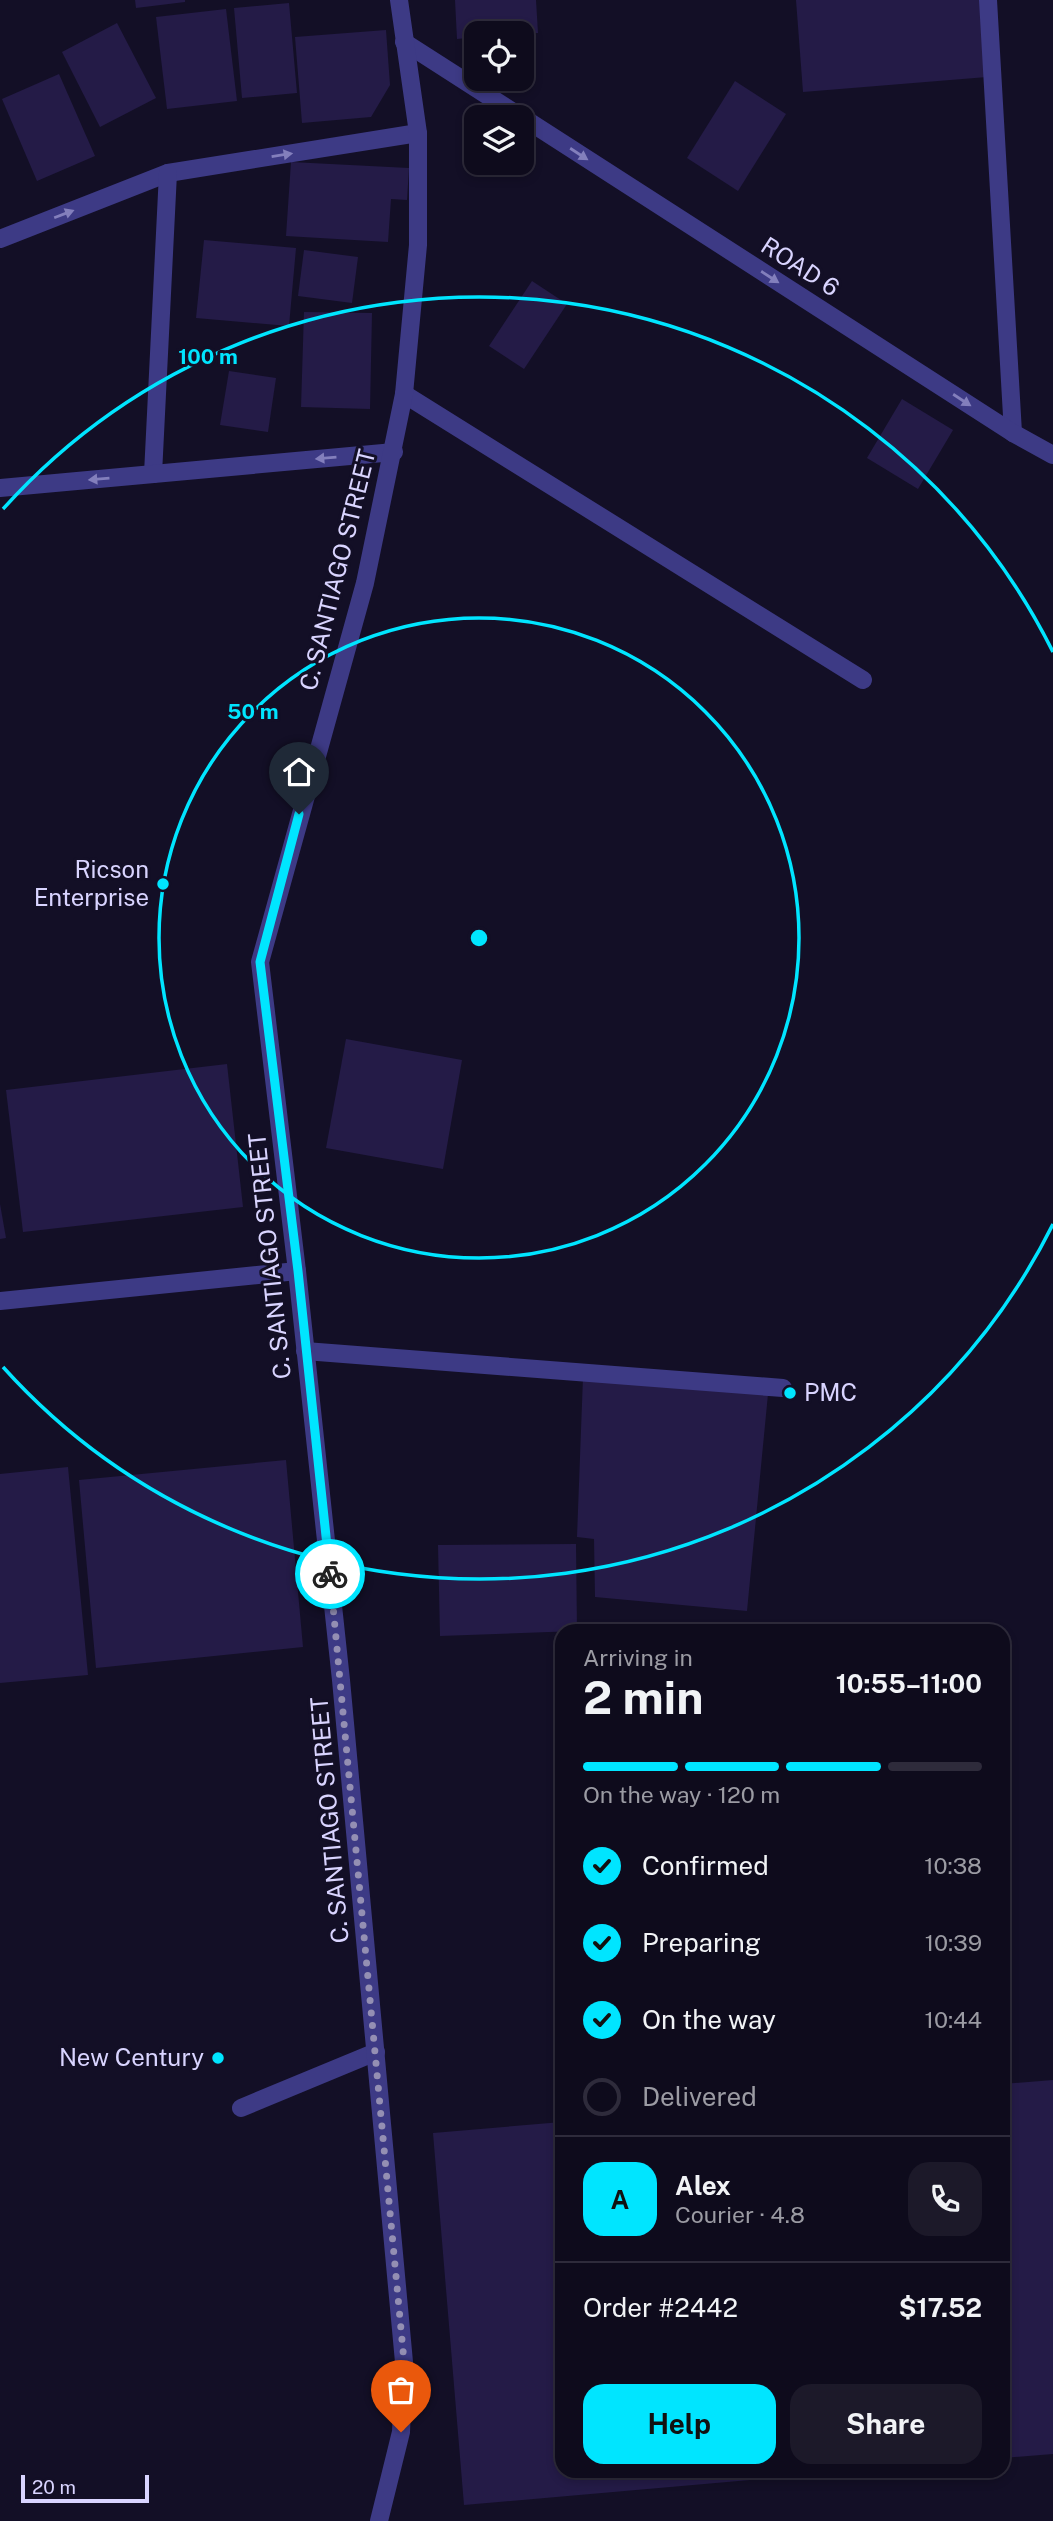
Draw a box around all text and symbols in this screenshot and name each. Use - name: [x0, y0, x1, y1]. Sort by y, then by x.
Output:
- map controls: [464, 21, 534, 175]
- button: locate: [464, 21, 534, 91]
- button: layers: [464, 105, 534, 175]
- one-way arrow: [569, 148, 589, 161]
- one-way arrow: [271, 149, 293, 160]
- one-way arrow: [53, 209, 74, 220]
- street label: ROAD 6: [756, 231, 845, 302]
- one-way arrow: [761, 271, 780, 284]
- text: 100 m: [178, 344, 238, 369]
- one-way arrow: [952, 394, 971, 407]
- street label: C. SANTIAGO STREET: [294, 446, 381, 693]
- one-way arrow: [314, 453, 336, 464]
- one-way arrow: [88, 474, 110, 485]
- text: 50 m: [227, 699, 279, 724]
- pin: [269, 742, 329, 814]
- icon: home: [280, 753, 318, 791]
- place label: Ricson Enterprise: [34, 855, 149, 911]
- marker: Ricson Enterprise: [155, 876, 171, 892]
- centre of rings: [467, 926, 491, 950]
- street label: C. SANTIAGO STREET: [242, 1132, 296, 1381]
- place label: PMC: [804, 1378, 857, 1406]
- marker: PMC: [782, 1385, 798, 1401]
- courier: [295, 1539, 365, 1609]
- icon: bike: [311, 1555, 349, 1593]
- text: Arriving in: [583, 1644, 693, 1671]
- text: 10:55–11:00: [836, 1668, 982, 1699]
- text: 2 min: [583, 1670, 703, 1724]
- street label: C. SANTIAGO STREET: [304, 1696, 354, 1944]
- text: On the way · 120 m: [583, 1781, 780, 1808]
- icon: check: [583, 1847, 621, 1885]
- text: Confirmed: [642, 1850, 769, 1881]
- text: 10:38: [924, 1852, 982, 1879]
- icon: check: [583, 1924, 621, 1962]
- text: Preparing: [642, 1927, 761, 1958]
- text: 10:39: [925, 1929, 982, 1956]
- icon: check: [583, 2001, 621, 2039]
- text: On the way: [642, 2004, 776, 2035]
- text: 10:44: [925, 2006, 982, 2033]
- place label: New Century: [59, 2043, 204, 2071]
- marker: New Century: [210, 2050, 226, 2066]
- text: Delivered: [642, 2081, 757, 2112]
- button: phone: [908, 2162, 982, 2236]
- text: Alex: [675, 2170, 731, 2201]
- text: A: [611, 2184, 629, 2215]
- text: Courier · 4.8: [675, 2201, 805, 2228]
- text: Order #2442: [583, 2292, 738, 2323]
- text: $17.52: [899, 2292, 982, 2323]
- pin: [371, 2360, 431, 2432]
- icon: bag: [382, 2371, 420, 2409]
- button: Help: [583, 2384, 776, 2464]
- button: Share: [790, 2384, 982, 2464]
- scale bar: [21, 2472, 149, 2504]
- text: 20 m: [32, 2476, 76, 2498]

